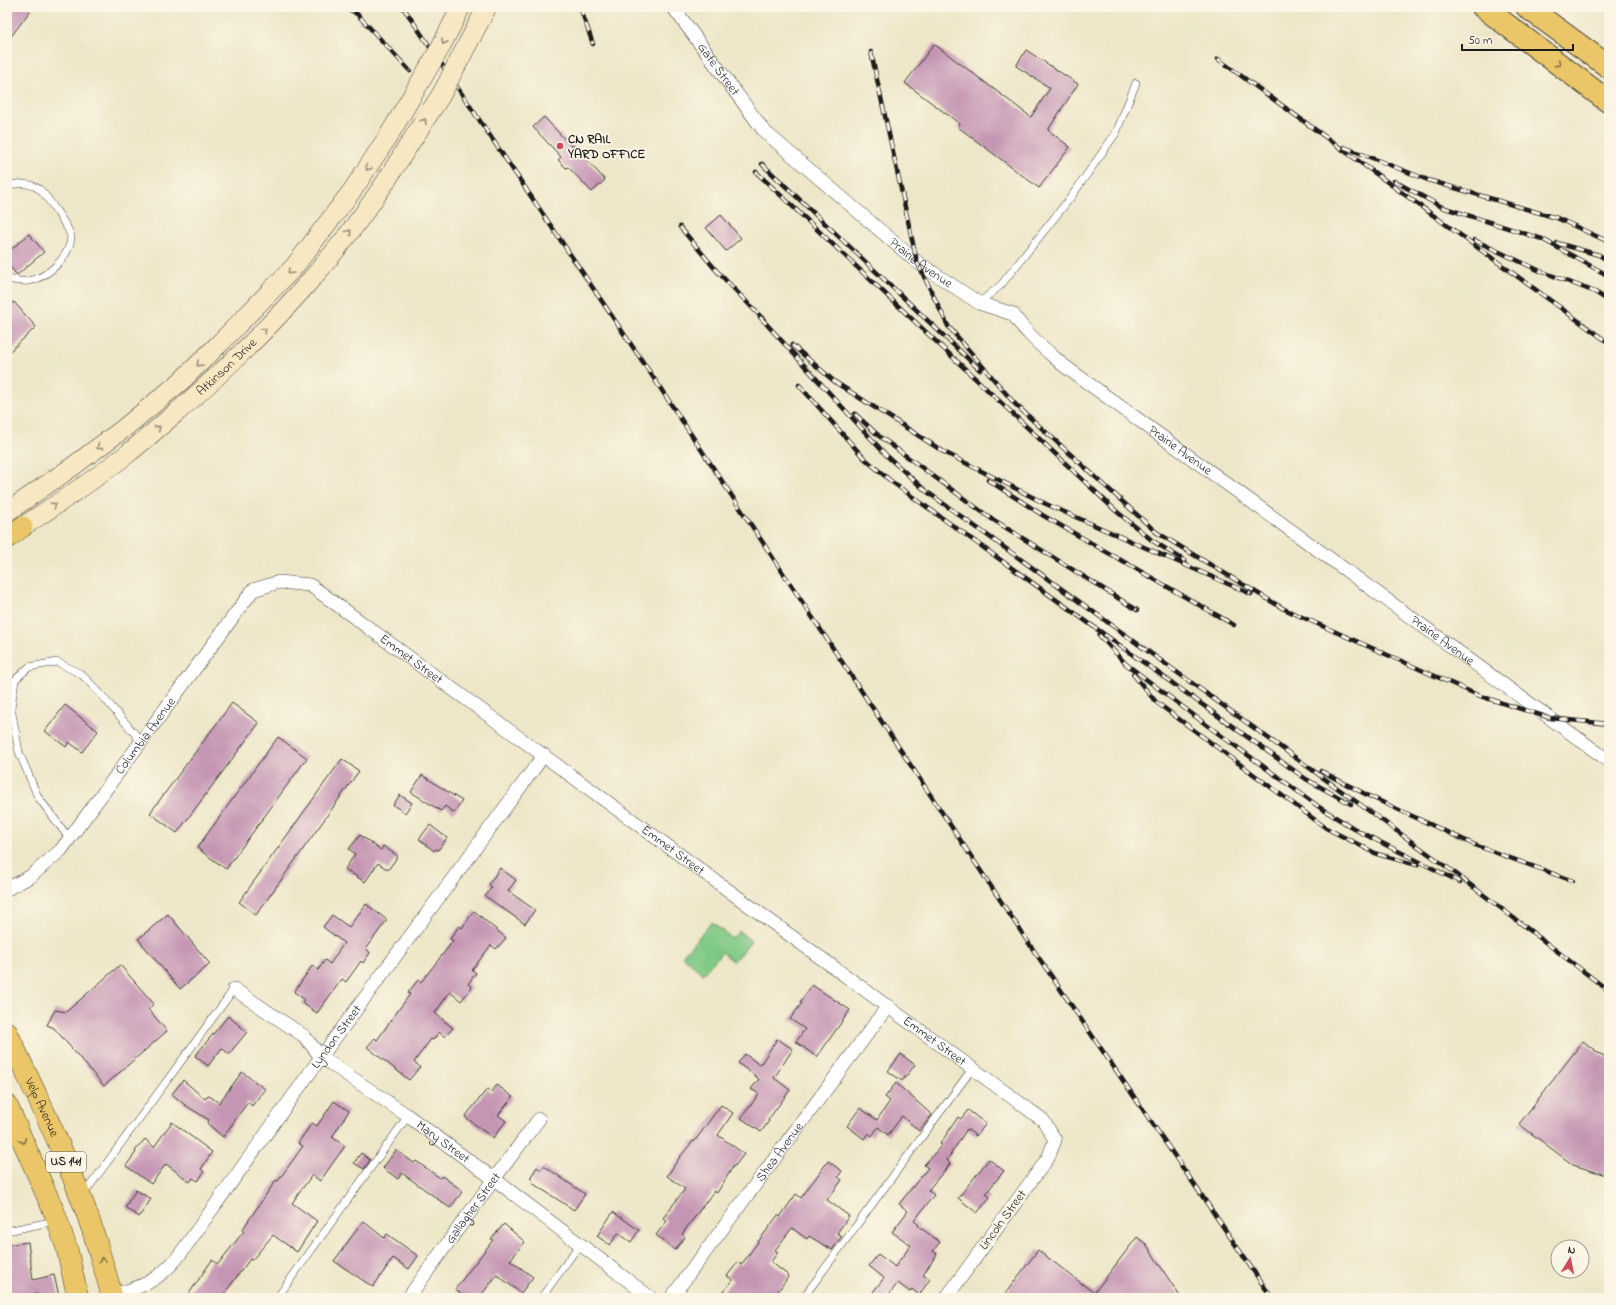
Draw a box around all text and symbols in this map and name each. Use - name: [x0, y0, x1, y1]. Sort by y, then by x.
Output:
- scale bar: [1462, 26, 1573, 52]
- text: 50 m: [1468, 32, 1492, 50]
- one-way arrow: [441, 38, 449, 45]
- street label: Gate Street: [693, 39, 745, 100]
- one-way arrow: [1554, 59, 1561, 66]
- one-way arrow: [419, 118, 427, 125]
- place label: CN RAIL YARD OFFICE: [567, 130, 645, 164]
- marker: CN RAIL YARD OFFICE: [555, 141, 565, 151]
- one-way arrow: [365, 163, 372, 170]
- one-way arrow: [344, 229, 351, 236]
- street label: Prairie Avenue: [885, 233, 957, 293]
- one-way arrow: [287, 267, 294, 274]
- one-way arrow: [259, 327, 267, 335]
- street label: Atkinson Drive: [192, 333, 261, 400]
- one-way arrow: [196, 360, 204, 367]
- street label: Prairie Avenue: [1145, 421, 1216, 480]
- one-way arrow: [153, 425, 161, 432]
- one-way arrow: [96, 442, 103, 449]
- one-way arrow: [50, 502, 57, 510]
- street label: Prairie Avenue: [1407, 611, 1479, 670]
- street label: Emmet Street: [376, 629, 447, 689]
- street label: Columbia Avenue: [111, 693, 180, 778]
- street label: Emmet Street: [637, 820, 709, 880]
- street label: Lyndon Street: [306, 1000, 366, 1072]
- street label: Emmet Street: [899, 1011, 971, 1071]
- street label: Velp Avenue: [20, 1074, 64, 1140]
- street label: Mary Street: [412, 1116, 474, 1168]
- street label: Shea Avenue: [751, 1118, 808, 1186]
- one-way arrow: [18, 1137, 26, 1145]
- road number: US 141: [46, 1152, 86, 1172]
- street label: Gallagher Street: [441, 1168, 506, 1248]
- street label: Lincoln Street: [975, 1185, 1032, 1254]
- north arrow: [1550, 1239, 1590, 1279]
- text: N: [1567, 1242, 1577, 1259]
- one-way arrow: [98, 1257, 107, 1264]

